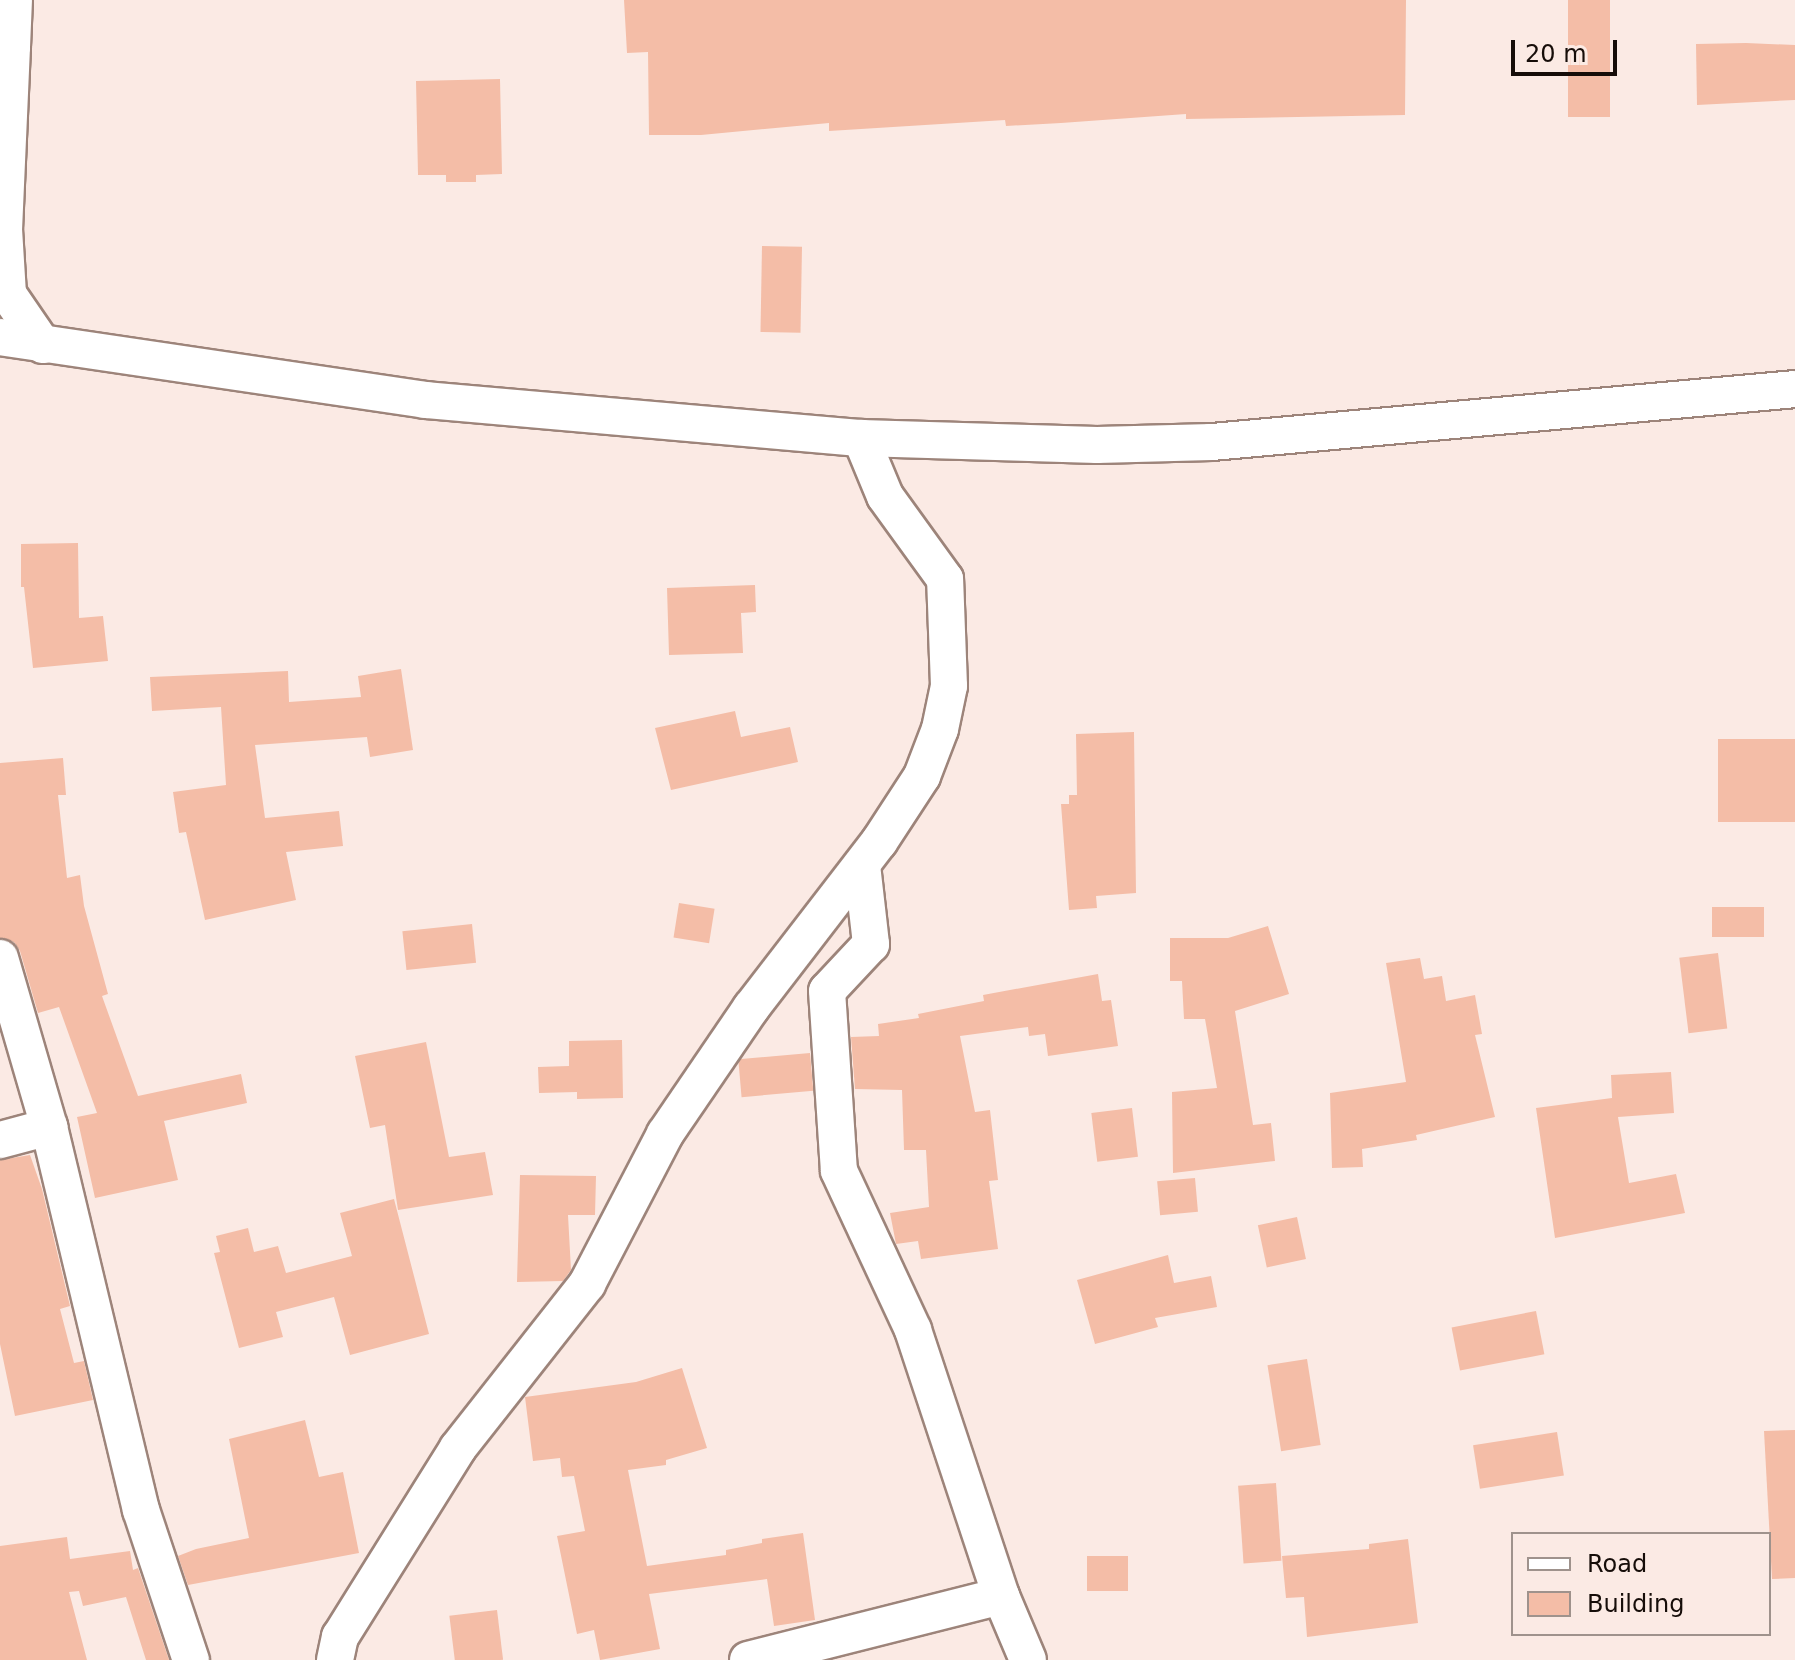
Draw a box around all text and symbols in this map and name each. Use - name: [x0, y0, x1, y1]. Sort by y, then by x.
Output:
- scale bar: [1515, 24, 1621, 74]
- text: 20 m: [1525, 40, 1587, 68]
- legend: [1511, 1532, 1771, 1636]
- text: Road: [1587, 1550, 1647, 1578]
- text: Building: [1587, 1590, 1684, 1618]

